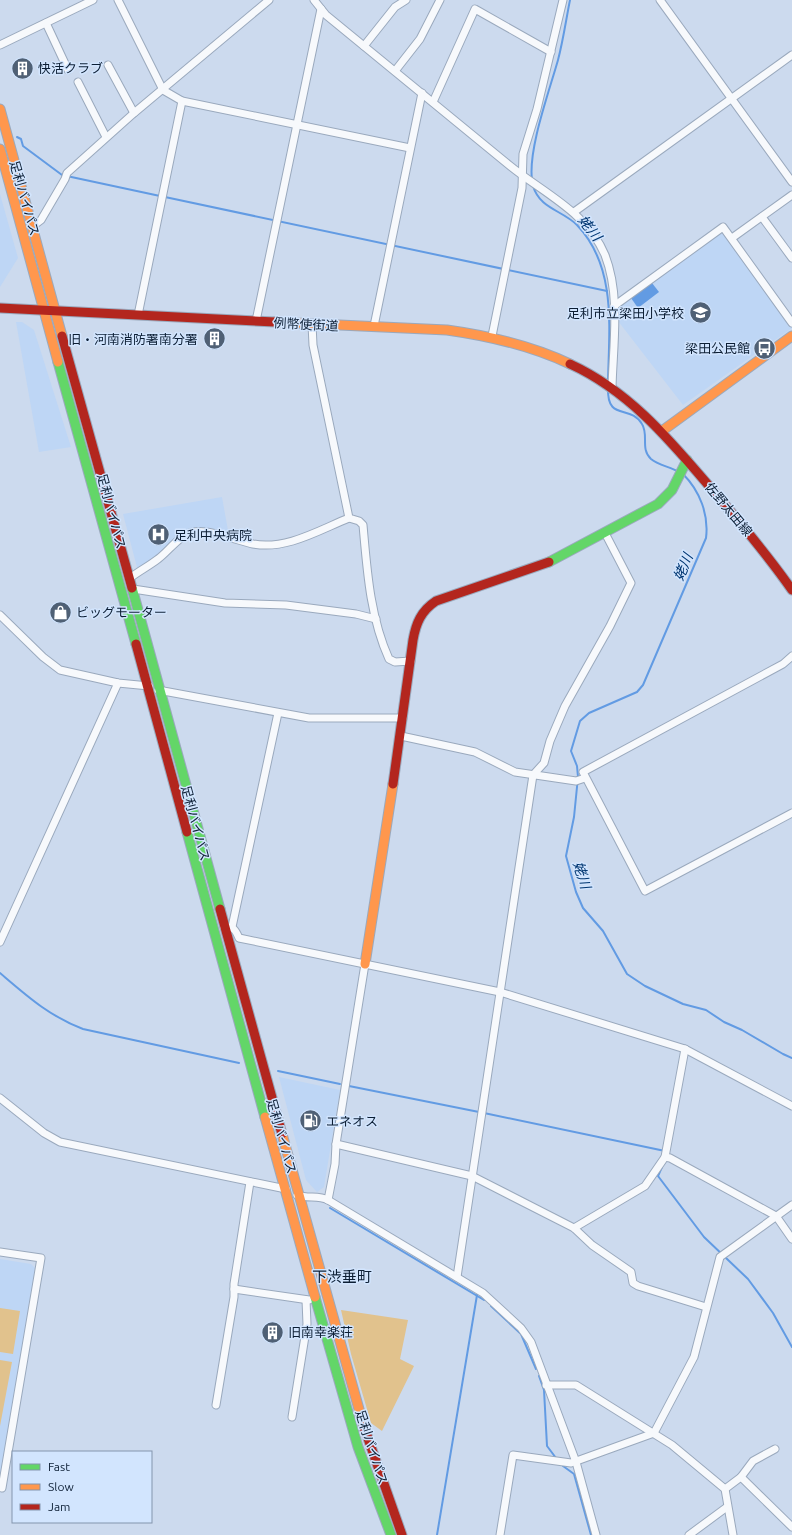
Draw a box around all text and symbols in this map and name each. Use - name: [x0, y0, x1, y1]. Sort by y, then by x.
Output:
- building icon: 快活クラブ: [10, 55, 36, 81]
- place label: 快活クラブ: [38, 61, 103, 75]
- street label: 足利バイパス: [8, 159, 42, 237]
- water label: 姥川: [575, 212, 606, 245]
- school or university icon: 足利市立梁田小学校: [687, 300, 713, 326]
- place label: 足利市立梁田小学校: [567, 306, 684, 320]
- street label: 例幣使街道: [273, 315, 339, 333]
- building icon: 旧・河南消防署南分署: [201, 326, 227, 352]
- place label: 旧・河南消防署南分署: [68, 332, 198, 346]
- bus stop icon: 梁田公民館: [752, 335, 778, 361]
- place label: 梁田公民館: [685, 341, 750, 355]
- street label: 足利バイパス: [95, 472, 129, 550]
- street label: 佐野太田線: [703, 480, 755, 538]
- hospital icon: 足利中央病院: [145, 522, 171, 548]
- place label: 足利中央病院: [174, 528, 252, 542]
- water label: 姥川: [670, 549, 697, 583]
- shop icon: ビッグモーター: [47, 599, 73, 625]
- place label: ビッグモーター: [76, 605, 167, 619]
- street label: 足利バイパス: [179, 784, 213, 862]
- water label: 姥川: [570, 859, 595, 893]
- street label: 足利バイパス: [265, 1097, 299, 1175]
- fuel station icon: エネオス: [297, 1108, 323, 1134]
- place label: エネオス: [326, 1114, 378, 1128]
- district label: 下渋垂町: [312, 1268, 372, 1285]
- building icon: 旧南幸楽荘: [260, 1319, 286, 1345]
- place label: 旧南幸楽荘: [288, 1325, 353, 1339]
- street label: 足利バイパス: [353, 1408, 391, 1486]
- legend: [12, 1451, 152, 1523]
- text: Fast: [48, 1460, 70, 1473]
- text: Slow: [48, 1480, 74, 1493]
- text: Jam: [48, 1500, 70, 1513]

